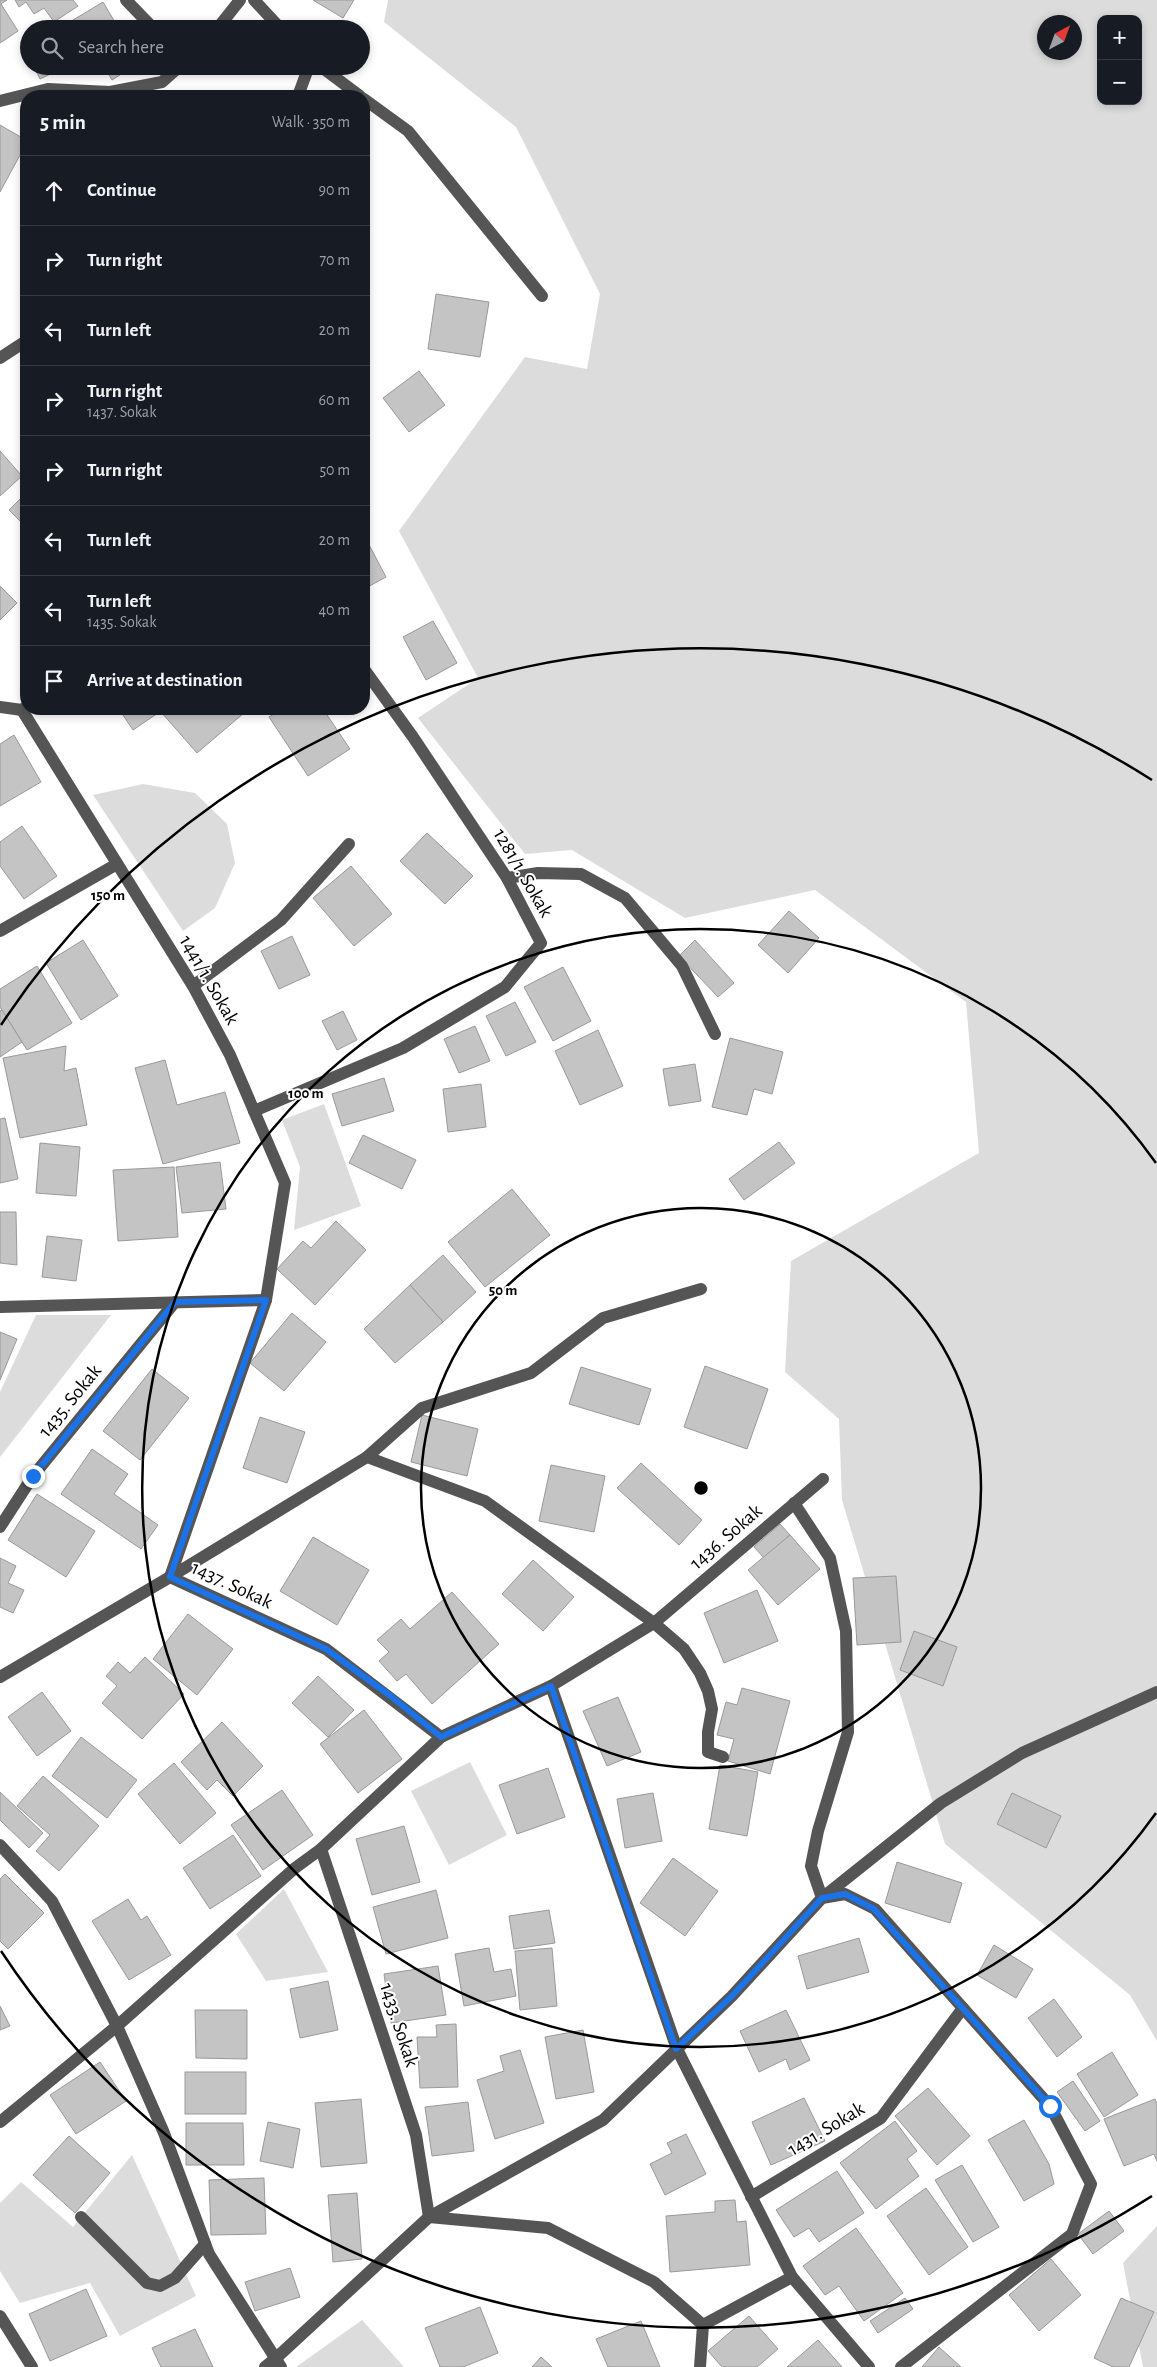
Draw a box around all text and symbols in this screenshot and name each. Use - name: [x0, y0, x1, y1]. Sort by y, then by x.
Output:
- north arrow: [1037, 15, 1082, 60]
- map controls: [1097, 15, 1142, 105]
- button: +: [1097, 15, 1142, 60]
- search box: [20, 20, 370, 75]
- icon: search: [38, 34, 66, 62]
- text: Search here: [78, 38, 164, 57]
- button: −: [1097, 60, 1142, 105]
- text: 5 min: [40, 112, 86, 133]
- text: Walk · 350 m: [272, 114, 350, 130]
- icon: ahead: [40, 177, 68, 205]
- text: Continue: [87, 181, 156, 200]
- text: 90 m: [319, 182, 350, 198]
- icon: right: [40, 247, 68, 275]
- text: Turn right: [87, 251, 162, 270]
- text: 70 m: [319, 252, 350, 268]
- icon: left: [40, 317, 68, 345]
- text: Turn left: [87, 321, 151, 340]
- text: 20 m: [319, 322, 350, 338]
- text: Turn right: [87, 382, 162, 401]
- icon: right: [40, 387, 68, 415]
- text: 60 m: [319, 392, 350, 408]
- text: 1437. Sokak: [87, 404, 157, 420]
- icon: right: [40, 457, 68, 485]
- text: Turn right: [87, 461, 162, 480]
- text: 50 m: [319, 462, 350, 478]
- icon: left: [40, 527, 68, 555]
- text: Turn left: [87, 531, 151, 550]
- text: 20 m: [319, 532, 350, 548]
- text: Turn left: [87, 592, 151, 611]
- icon: left: [40, 597, 68, 625]
- text: 40 m: [318, 602, 350, 618]
- text: 1435. Sokak: [87, 614, 157, 630]
- icon: arrive: [40, 667, 68, 695]
- text: Arrive at destination: [87, 671, 243, 690]
- street label: 1281/1. Sokak: [490, 825, 556, 921]
- text: 150 m: [91, 888, 125, 903]
- street label: 1441/1. Sokak: [175, 932, 243, 1028]
- text: 100 m: [288, 1086, 324, 1101]
- text: 50 m: [489, 1283, 517, 1298]
- street label: 1435. Sokak: [35, 1361, 105, 1441]
- route end: [22, 1465, 45, 1488]
- centre of rings: [692, 1479, 710, 1497]
- street label: 1436. Sokak: [686, 1501, 766, 1573]
- street label: 1437. Sokak: [188, 1558, 276, 1612]
- street label: 1433. Sokak: [376, 1981, 422, 2069]
- route start: [1039, 2095, 1062, 2118]
- street label: 1431. Sokak: [784, 2098, 868, 2160]

